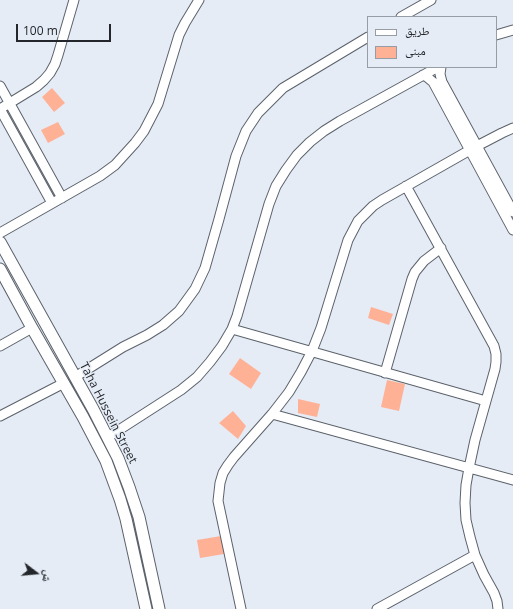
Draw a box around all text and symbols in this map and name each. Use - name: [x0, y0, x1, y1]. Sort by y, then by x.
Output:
- scale bar: [18, 16, 113, 42]
- legend: [367, 16, 497, 68]
- text: 100 m: [23, 22, 58, 39]
- text: طريق: [405, 22, 430, 39]
- text: مبنى: [405, 42, 426, 59]
- street label: Taha Hussein Street: [76, 360, 140, 466]
- north arrow: [16, 553, 56, 593]
- text: ش: [39, 569, 57, 584]

